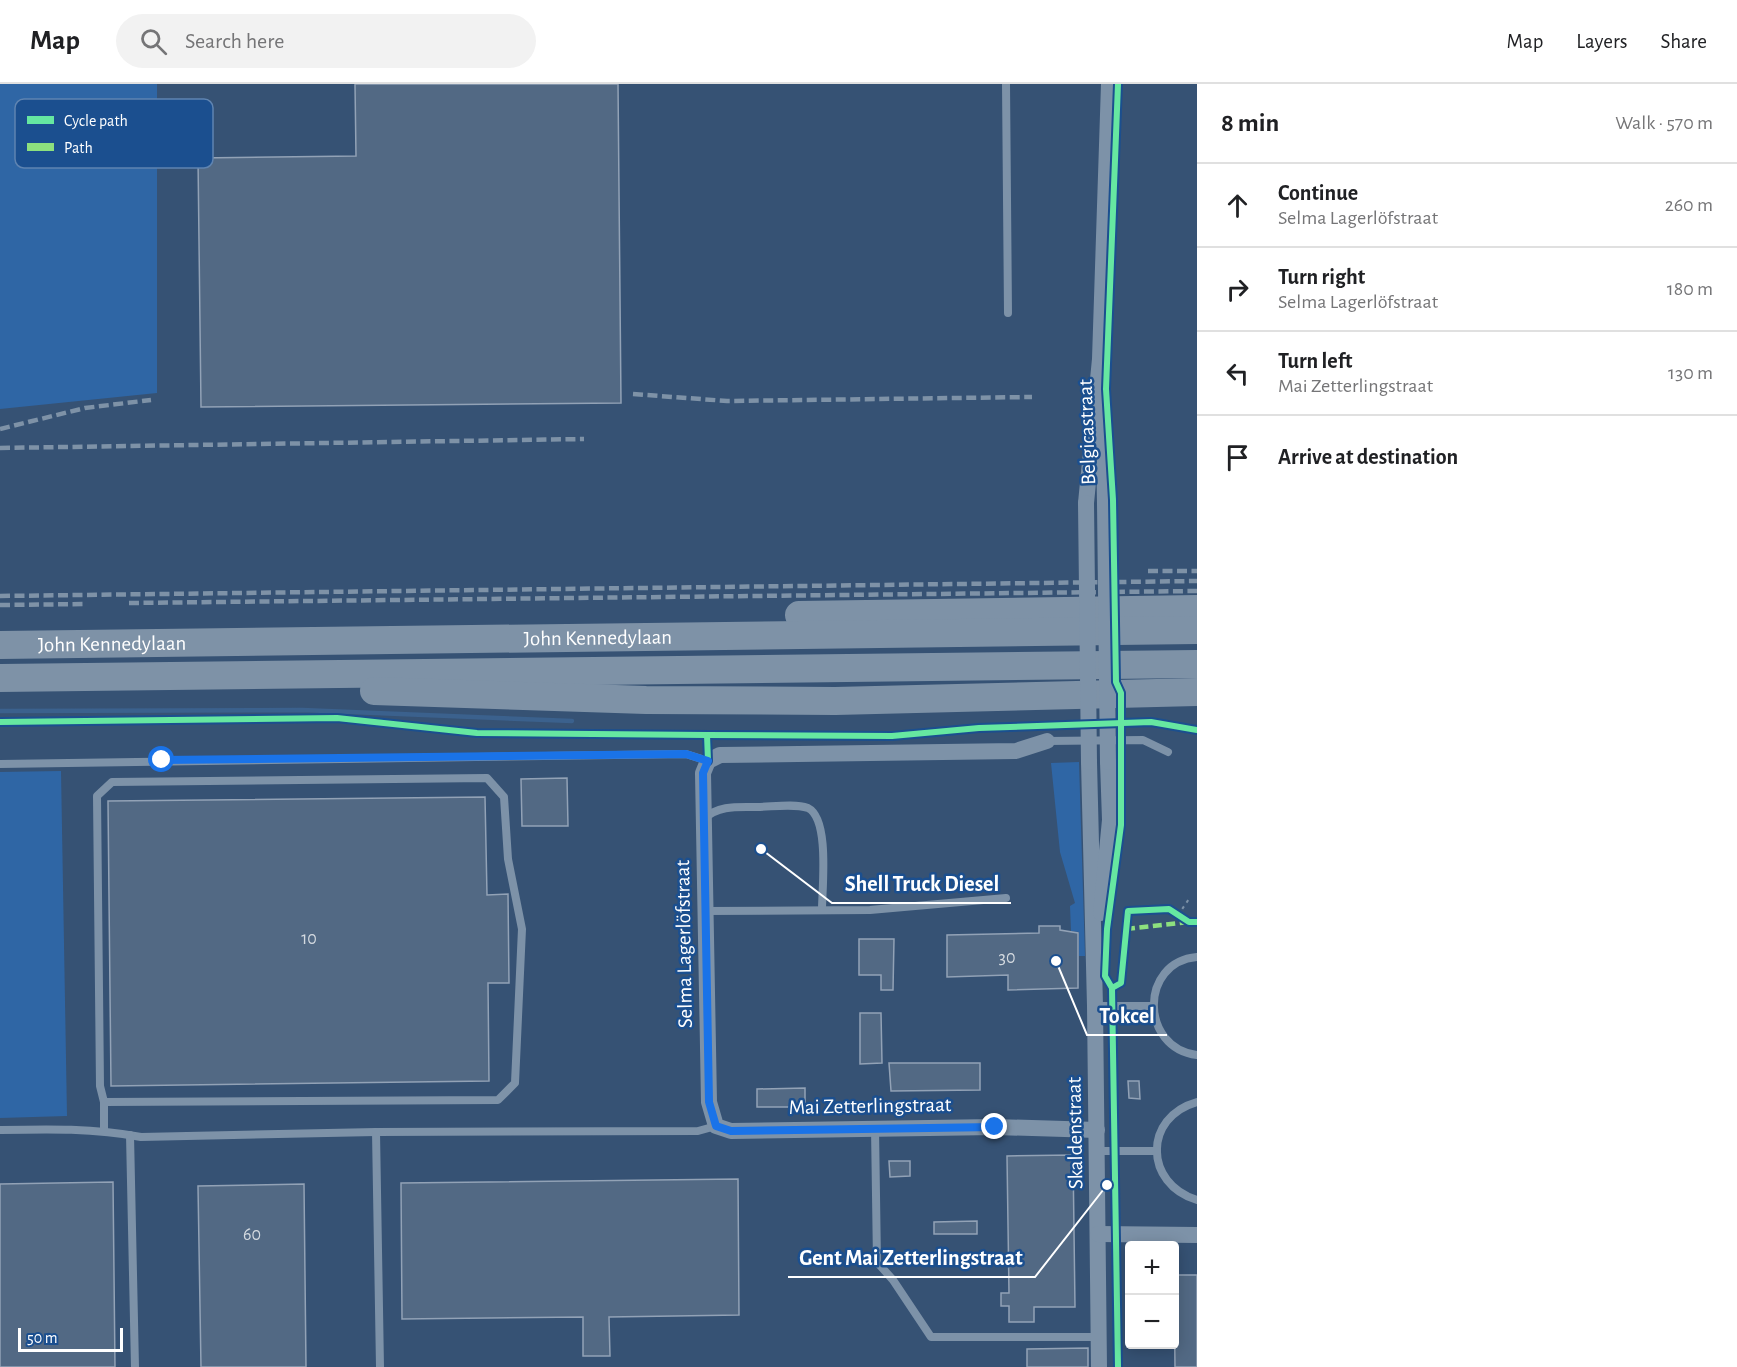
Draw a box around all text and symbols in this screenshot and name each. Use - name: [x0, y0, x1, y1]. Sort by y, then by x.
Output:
- search box: [116, 14, 536, 68]
- icon: search: [137, 25, 170, 58]
- text: Map: [30, 27, 80, 55]
- text: Search here: [185, 30, 284, 52]
- text: Map: [1507, 31, 1543, 52]
- text: Layers: [1576, 31, 1627, 52]
- text: Share: [1660, 31, 1707, 52]
- legend: [15, 99, 213, 168]
- text: 8 min: [1221, 110, 1279, 136]
- text: Cycle path: [64, 113, 128, 130]
- text: Walk · 570 m: [1615, 113, 1713, 133]
- text: Path: [64, 140, 93, 156]
- text: Continue: [1278, 182, 1358, 204]
- icon: ahead: [1221, 189, 1254, 222]
- text: 260 m: [1665, 195, 1713, 215]
- text: Selma Lagerlöfstraat: [1278, 208, 1438, 228]
- text: Turn right: [1278, 266, 1365, 288]
- icon: right: [1221, 273, 1254, 306]
- text: 180 m: [1667, 279, 1713, 299]
- text: Selma Lagerlöfstraat: [1278, 292, 1438, 312]
- text: Turn left: [1278, 350, 1352, 372]
- icon: left: [1221, 357, 1254, 390]
- text: 130 m: [1668, 363, 1713, 383]
- text: Mai Zetterlingstraat: [1278, 376, 1433, 396]
- street label: Belgicastraat: [1075, 378, 1099, 485]
- icon: arrive: [1221, 441, 1254, 474]
- text: Arrive at destination: [1278, 446, 1458, 468]
- street label: John Kennedylaan: [524, 626, 672, 649]
- street label: John Kennedylaan: [38, 632, 186, 655]
- route start: [148, 746, 174, 772]
- street label: Selma Lagerlöfstraat: [672, 859, 696, 1028]
- callout: Shell Truck Diesel: [832, 863, 1011, 903]
- text: Shell Truck Diesel: [845, 873, 999, 895]
- house number: 10: [301, 930, 317, 948]
- house number: 30: [999, 949, 1015, 967]
- callout: Tokcel: [1087, 995, 1167, 1035]
- text: Tokcel: [1099, 1005, 1155, 1027]
- street label: Skaldenstraat: [1064, 1076, 1086, 1189]
- street label: Mai Zetterlingstraat: [788, 1094, 952, 1118]
- route end: [981, 1113, 1007, 1139]
- house number: 60: [243, 1226, 261, 1244]
- callout: Gent Mai Zetterlingstraat: [788, 1237, 1035, 1277]
- map controls: [1125, 1241, 1179, 1349]
- button: +: [1125, 1241, 1179, 1295]
- text: Gent Mai Zetterlingstraat: [799, 1247, 1023, 1269]
- button: −: [1125, 1295, 1179, 1349]
- scale bar: [18, 1325, 123, 1352]
- text: 50 m: [27, 1330, 58, 1346]

